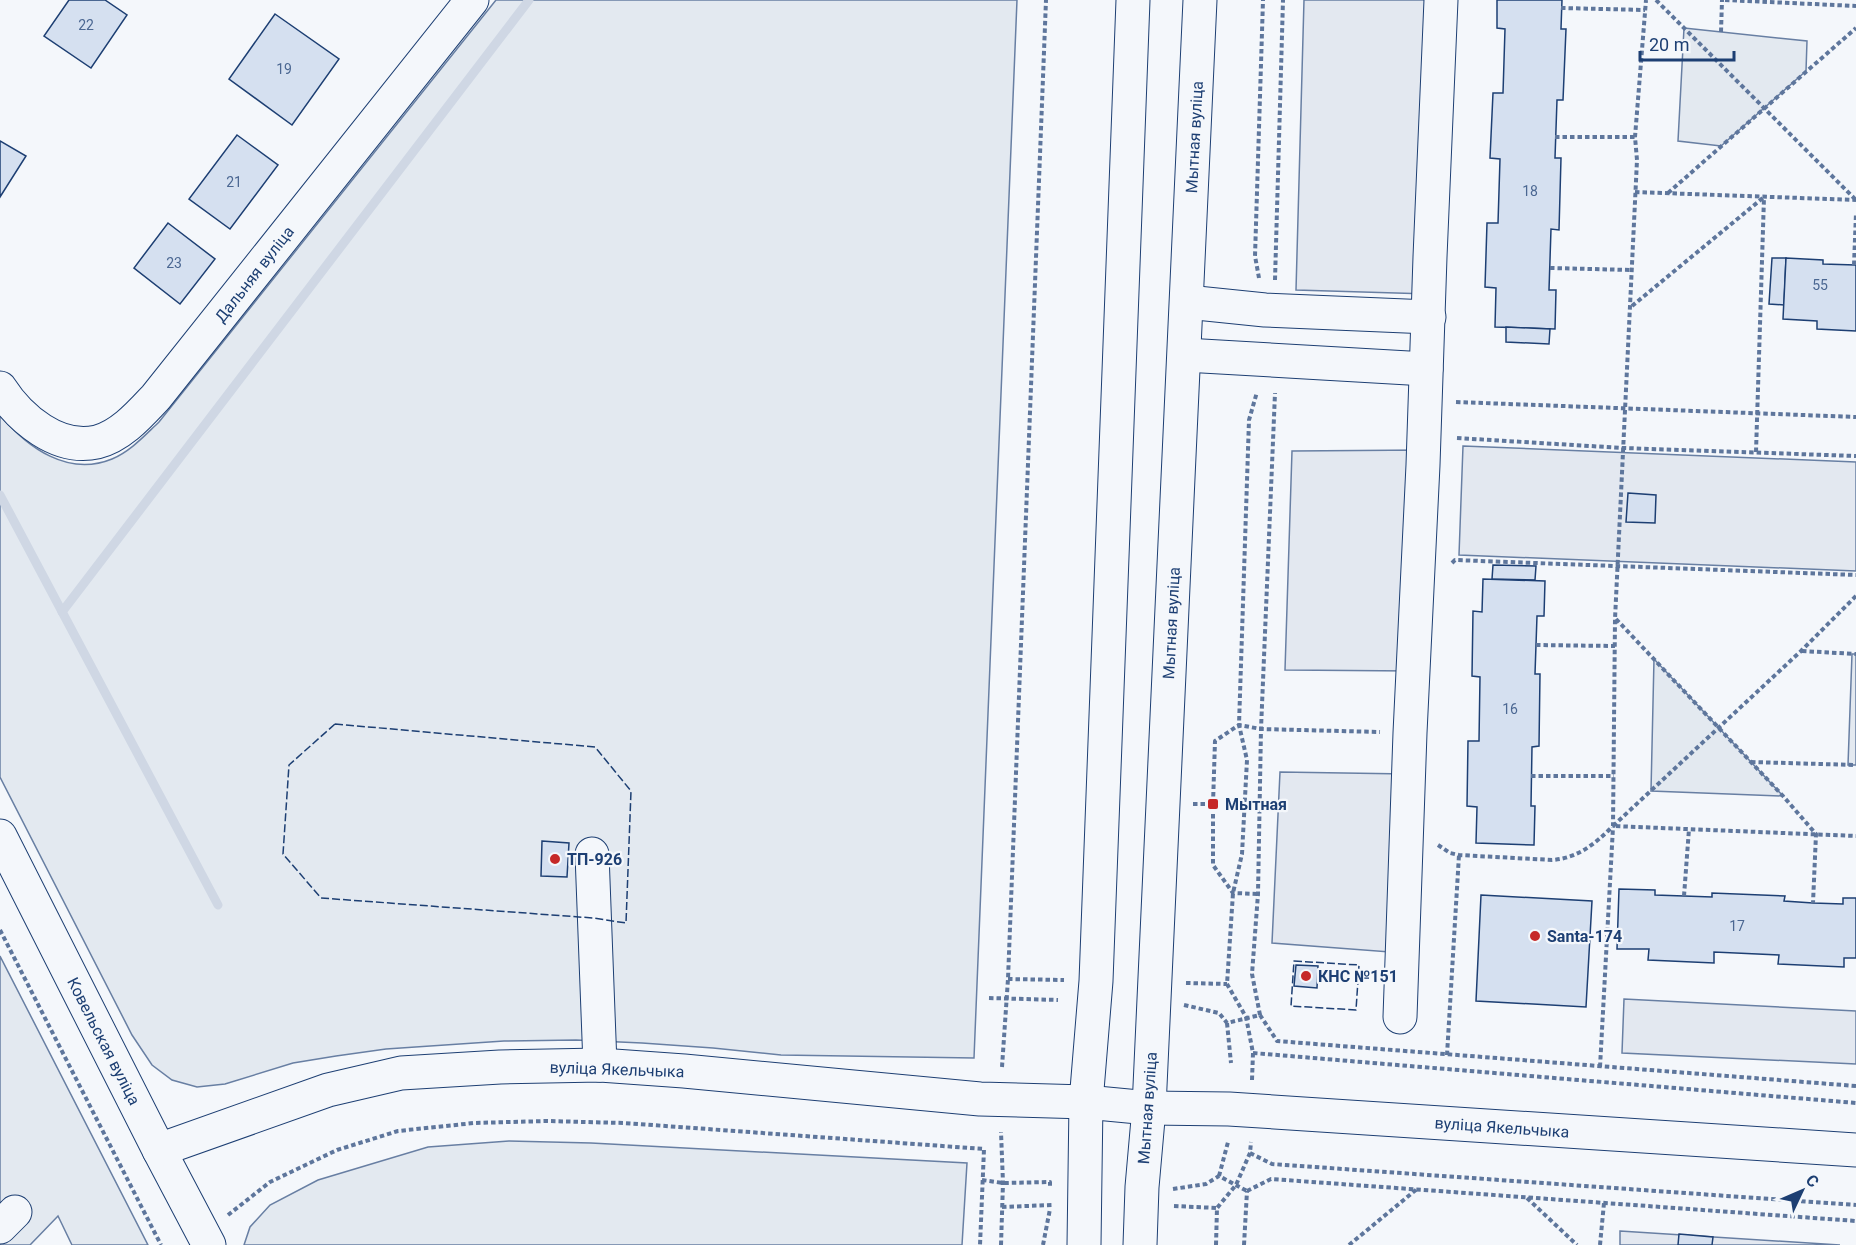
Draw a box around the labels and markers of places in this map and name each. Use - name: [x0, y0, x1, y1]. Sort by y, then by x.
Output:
- place label: Мытная: [1225, 795, 1287, 814]
- marker: Мытная: [1206, 797, 1220, 811]
- place label: ТП-926: [567, 850, 622, 869]
- marker: ТП-926: [548, 852, 562, 866]
- place label: Santa-174: [1547, 927, 1622, 946]
- marker: Santa-174: [1528, 929, 1542, 943]
- place label: КНС №151: [1318, 967, 1398, 986]
- marker: КНС №151: [1299, 969, 1313, 983]

